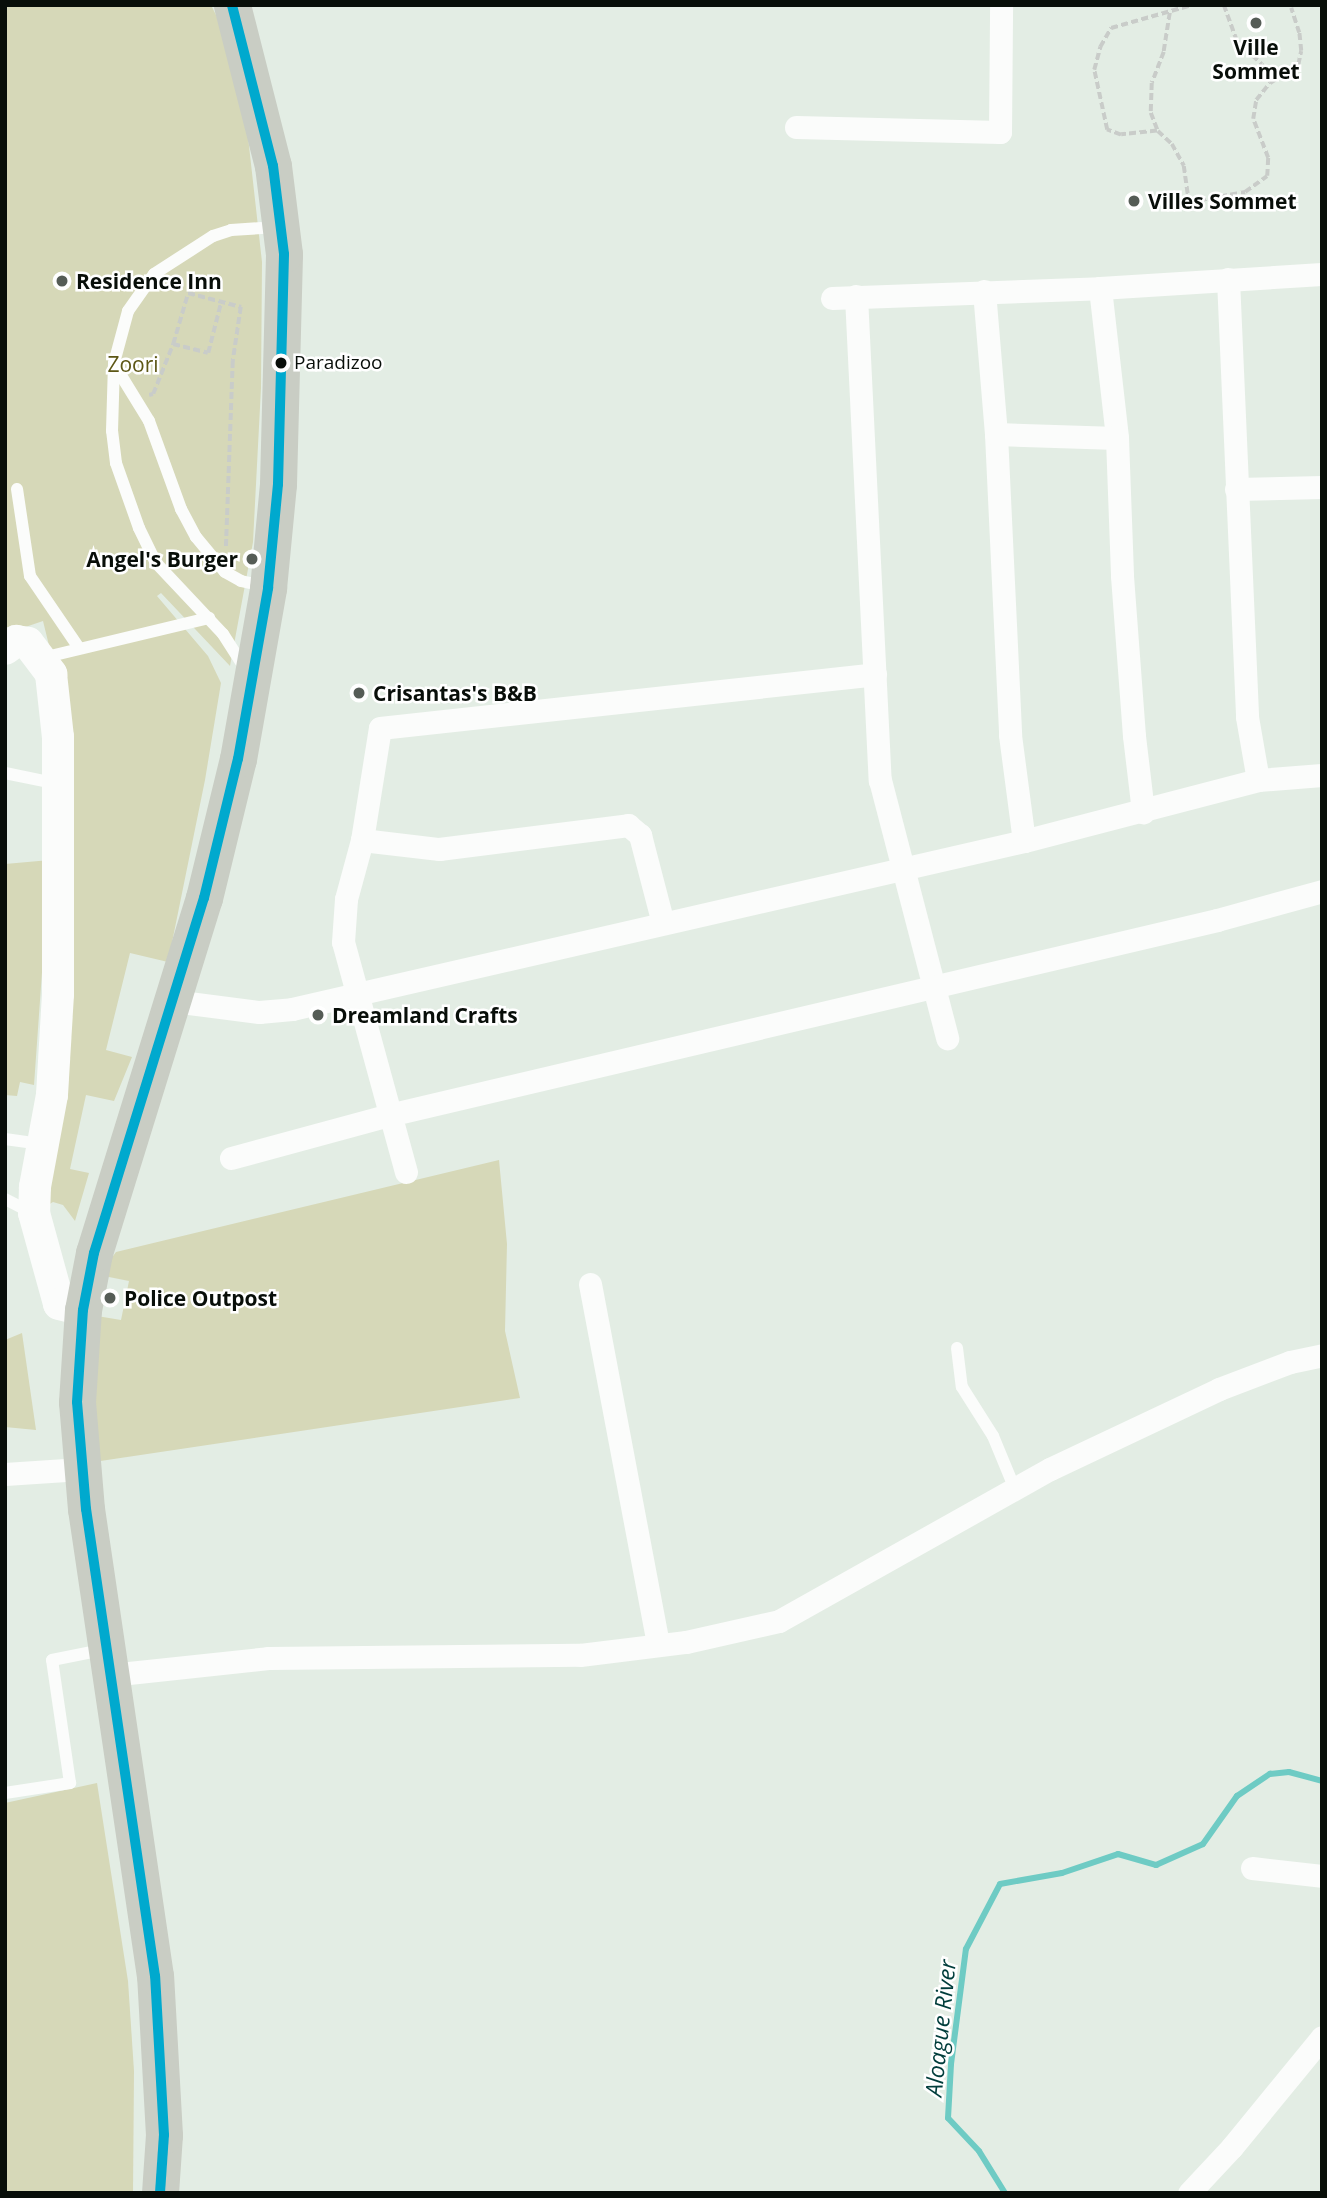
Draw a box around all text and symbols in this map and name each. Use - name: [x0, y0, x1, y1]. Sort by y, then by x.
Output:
- marker: Ville Sommet: [1248, 15, 1264, 31]
- place label: Ville Sommet: [1212, 34, 1300, 84]
- place label: Villes Sommet: [1148, 188, 1297, 214]
- marker: Villes Sommet: [1126, 193, 1142, 209]
- place label: Residence Inn: [76, 268, 222, 294]
- marker: Residence Inn: [54, 273, 70, 289]
- park label: Zoori: [107, 351, 159, 377]
- place label: Paradizoo: [294, 352, 382, 374]
- marker: Paradizoo: [274, 356, 288, 370]
- place label: Angel's Burger: [86, 546, 238, 572]
- marker: Angel's Burger: [244, 551, 260, 567]
- place label: Crisantas's B&B: [373, 680, 537, 706]
- marker: Crisantas's B&B: [351, 685, 367, 701]
- place label: Dreamland Crafts: [332, 1002, 518, 1028]
- marker: Dreamland Crafts: [310, 1007, 326, 1023]
- place label: Police Outpost: [124, 1285, 277, 1311]
- marker: Police Outpost: [102, 1290, 118, 1306]
- water label: Aloague River: [919, 1958, 961, 2098]

